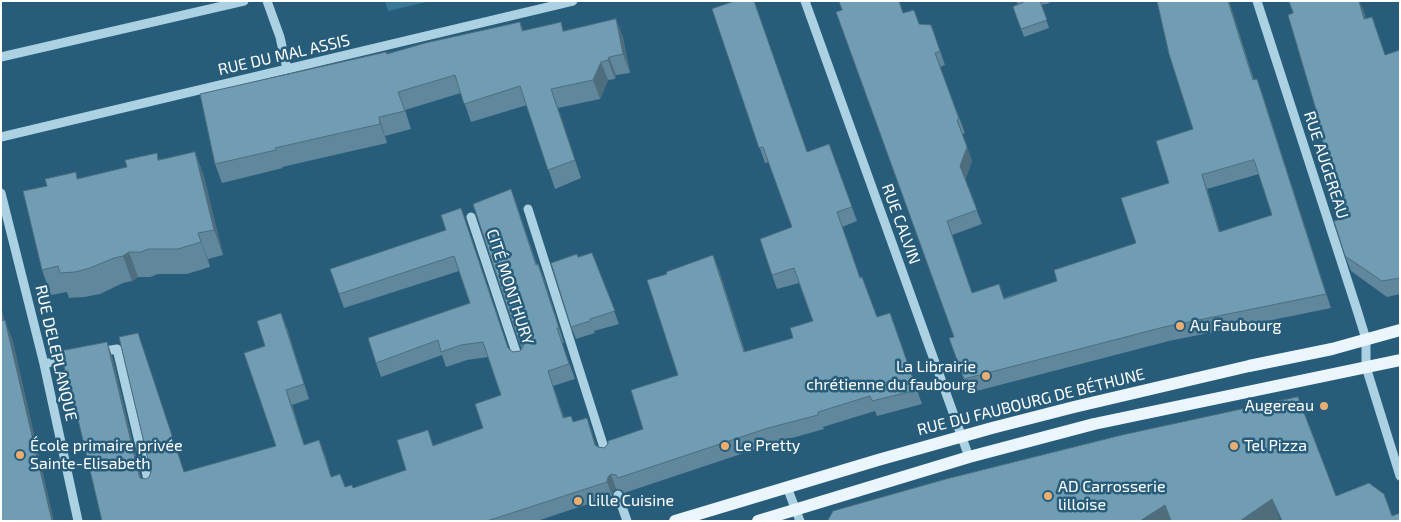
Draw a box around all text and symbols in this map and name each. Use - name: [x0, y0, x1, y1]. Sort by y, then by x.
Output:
- street label: RUE DU MAL ASSIS: [216, 30, 352, 80]
- street label: RUE AUGEREAU: [1300, 109, 1352, 221]
- street label: RUE CALVIN: [878, 181, 924, 267]
- street label: CITÉ MONTHURY: [482, 227, 538, 347]
- street label: RUE DELEPLANQUE: [31, 283, 81, 423]
- place label: Au Faubourg: [1190, 316, 1281, 336]
- marker: Au Faubourg: [1174, 320, 1186, 332]
- place label: La Librairie chrétienne du faubourg: [806, 357, 976, 395]
- street label: RUE DU FAUBOURG DE BÉTHUNE: [915, 364, 1147, 440]
- marker: La Librairie chrétienne du faubourg: [980, 370, 992, 382]
- place label: Augereau: [1245, 396, 1314, 416]
- marker: Augereau: [1318, 400, 1330, 412]
- place label: École primaire privée Sainte-Elisabeth: [30, 436, 183, 474]
- place label: Le Pretty: [735, 436, 800, 456]
- place label: Tel Pizza: [1244, 436, 1307, 456]
- marker: Le Pretty: [719, 440, 731, 452]
- marker: Tel Pizza: [1228, 440, 1240, 452]
- marker: École primaire privée Sainte-Elisabeth: [14, 449, 26, 461]
- place label: AD Carrosserie lilloise: [1058, 477, 1166, 515]
- marker: AD Carrosserie lilloise: [1042, 490, 1054, 502]
- place label: Lille Cuisine: [588, 491, 674, 511]
- marker: Lille Cuisine: [572, 495, 584, 507]

